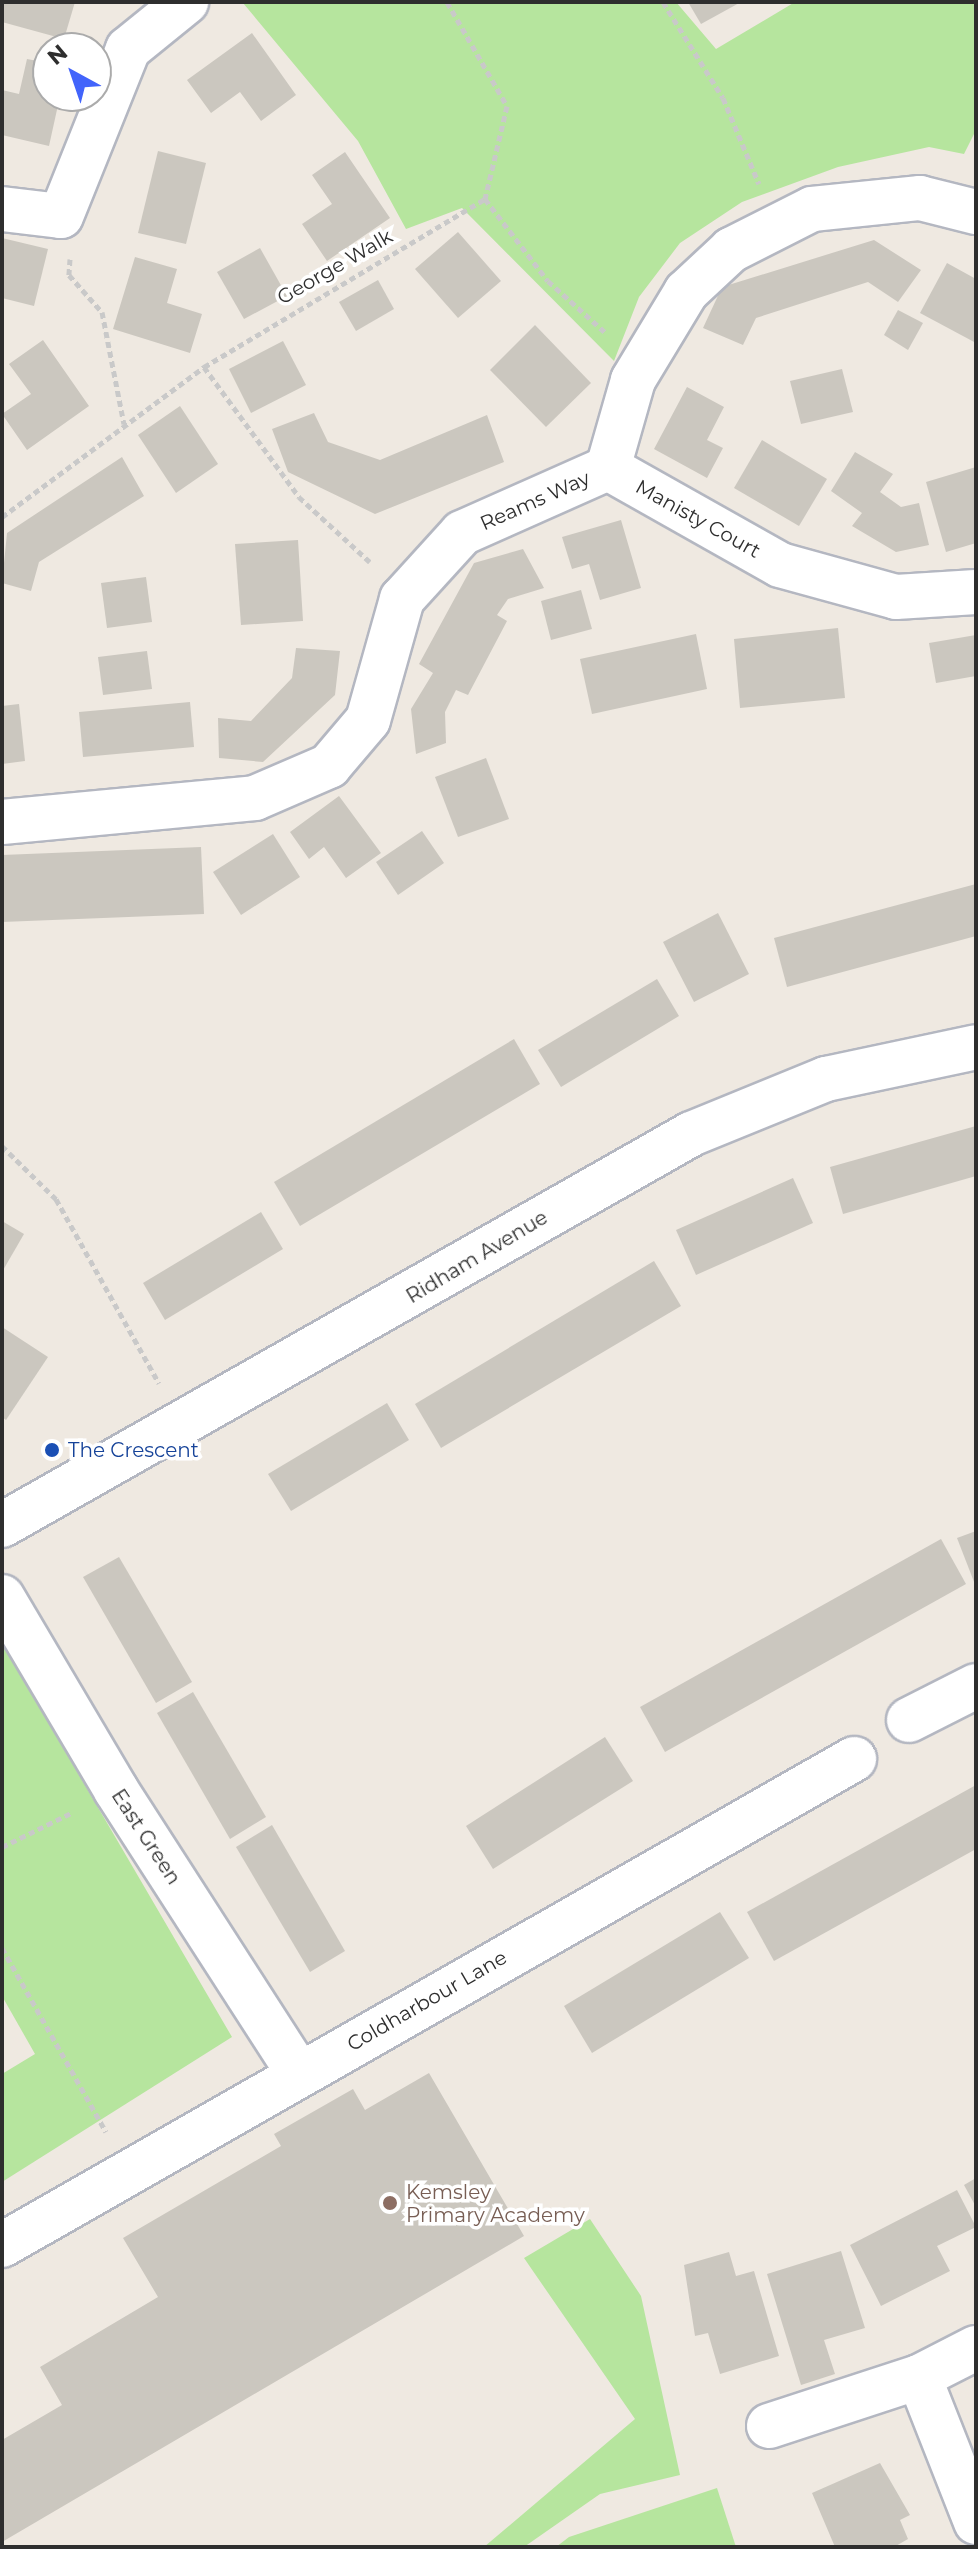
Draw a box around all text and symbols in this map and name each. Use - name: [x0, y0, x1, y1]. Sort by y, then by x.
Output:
- north arrow: [32, 32, 112, 112]
- text: N: [42, 39, 73, 71]
- street label: George Walk: [273, 224, 397, 310]
- street label: Reams Way: [476, 466, 594, 536]
- street label: Manisty Court: [631, 475, 765, 563]
- street label: Ridham Avenue: [402, 1205, 552, 1309]
- place label: The Crescent: [68, 1438, 199, 1462]
- marker: The Crescent: [43, 1441, 61, 1459]
- street label: East Green: [106, 1785, 186, 1889]
- street label: Coldharbour Lane: [343, 1946, 511, 2056]
- place label: Kemsley Primary Academy: [406, 2180, 585, 2227]
- marker: Kemsley Primary Academy: [381, 2194, 399, 2212]

